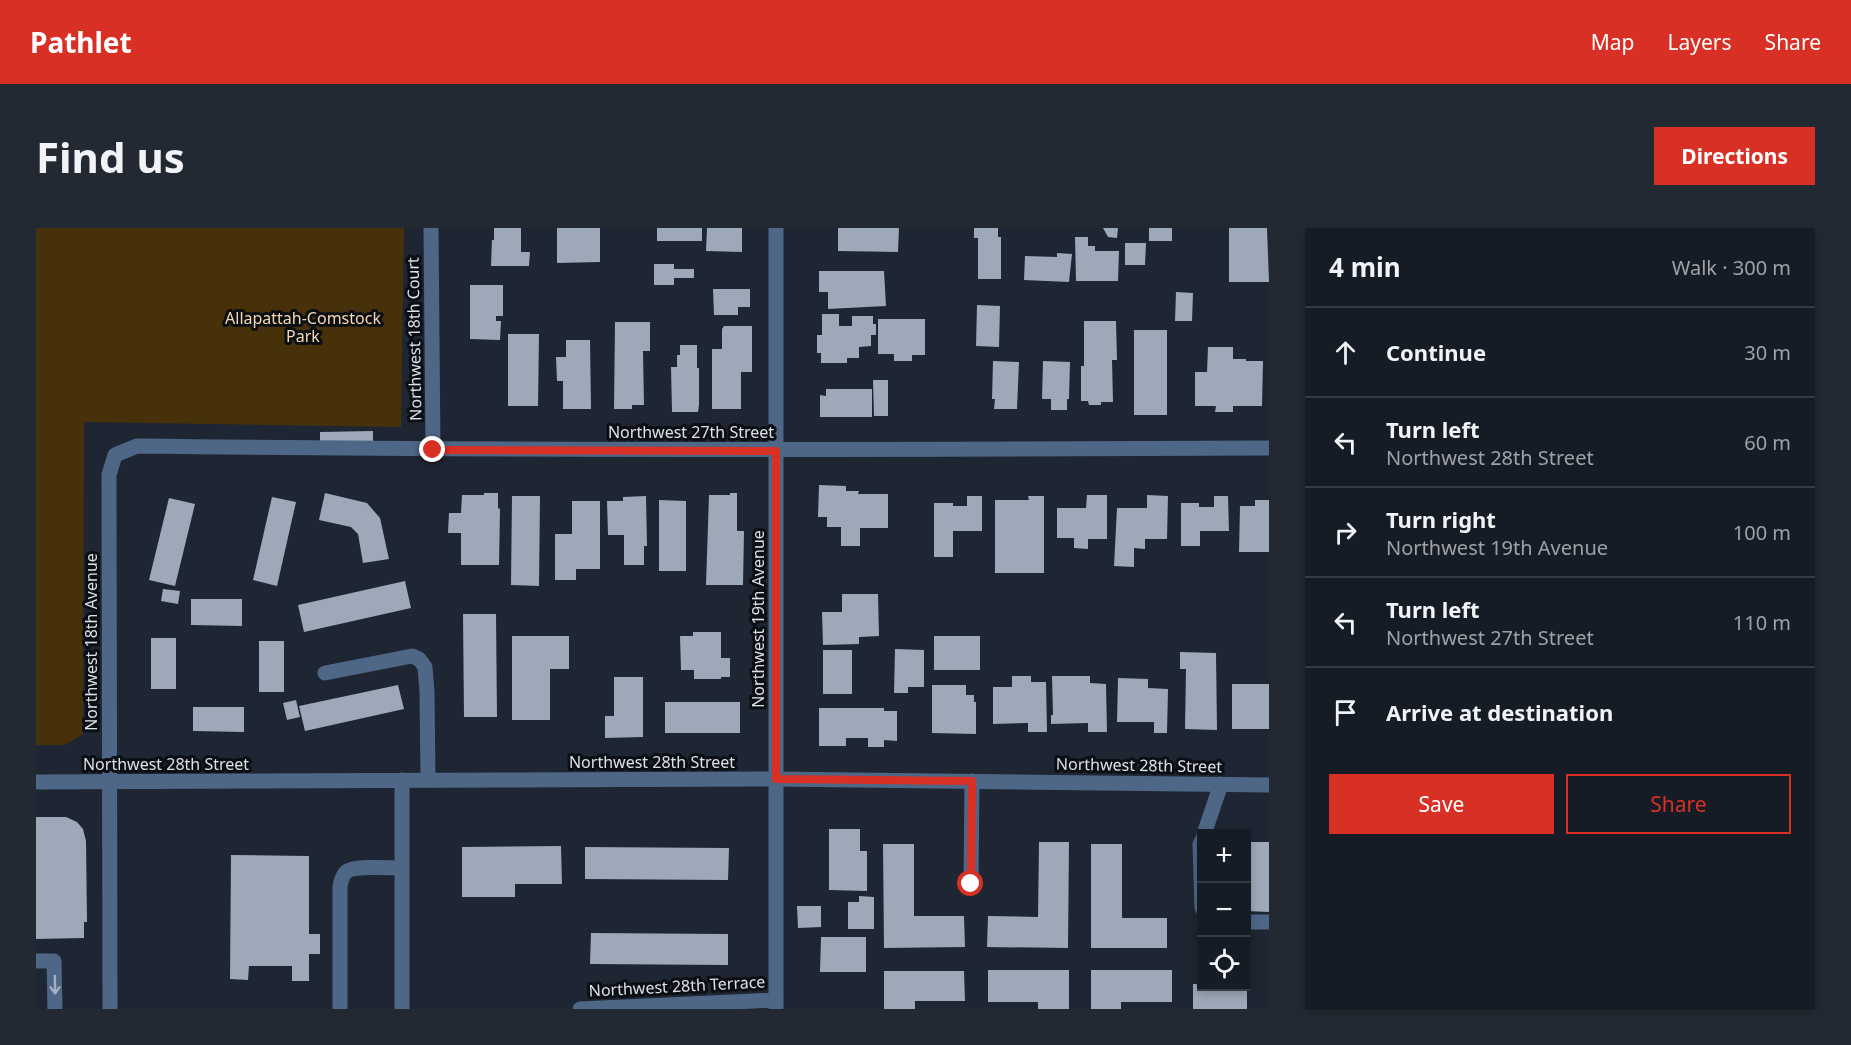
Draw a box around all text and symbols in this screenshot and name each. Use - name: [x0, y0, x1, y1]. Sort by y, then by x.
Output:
- text: Pathlet: [30, 23, 132, 61]
- text: Map: [1591, 28, 1635, 56]
- text: Layers: [1668, 28, 1732, 56]
- text: Share: [1765, 28, 1821, 56]
- button: Directions: [1654, 127, 1815, 185]
- text: Find us: [36, 128, 185, 185]
- text: 4 min: [1329, 249, 1401, 285]
- text: Walk · 300 m: [1672, 254, 1791, 281]
- street label: Northwest 18th Court: [402, 257, 426, 421]
- park label: Allapattah-Comstock Park: [225, 307, 381, 347]
- icon: ahead: [1329, 336, 1362, 369]
- text: Continue: [1386, 337, 1486, 367]
- text: 30 m: [1744, 339, 1791, 366]
- text: Turn left: [1386, 414, 1480, 444]
- street label: Northwest 27th Street: [608, 421, 774, 443]
- icon: left: [1329, 426, 1362, 459]
- text: 60 m: [1744, 429, 1791, 456]
- route end: [419, 436, 445, 462]
- text: Northwest 28th Street: [1386, 444, 1594, 471]
- text: Turn right: [1386, 504, 1496, 534]
- icon: right: [1329, 516, 1362, 549]
- text: 100 m: [1733, 519, 1791, 546]
- street label: Northwest 19th Avenue: [747, 530, 769, 708]
- text: Northwest 19th Avenue: [1386, 534, 1608, 561]
- street label: Northwest 18th Avenue: [80, 553, 102, 731]
- text: Turn left: [1386, 594, 1480, 624]
- icon: left: [1329, 606, 1362, 639]
- text: 110 m: [1733, 609, 1791, 636]
- text: Northwest 27th Street: [1386, 624, 1594, 651]
- icon: arrive: [1329, 696, 1362, 729]
- text: Arrive at destination: [1386, 697, 1613, 727]
- street label: Northwest 28th Street: [569, 751, 735, 773]
- street label: Northwest 28th Street: [83, 753, 249, 775]
- street label: Northwest 28th Street: [1056, 753, 1222, 777]
- button: Save: [1329, 774, 1554, 834]
- button: Share: [1566, 774, 1791, 834]
- map controls: [1197, 829, 1251, 991]
- button: +: [1197, 829, 1251, 883]
- route start: [957, 870, 983, 896]
- button: −: [1197, 883, 1251, 937]
- button: locate: [1197, 937, 1251, 991]
- street label: Northwest 28th Terrace: [588, 970, 766, 1002]
- one-way arrow: [49, 974, 61, 994]

